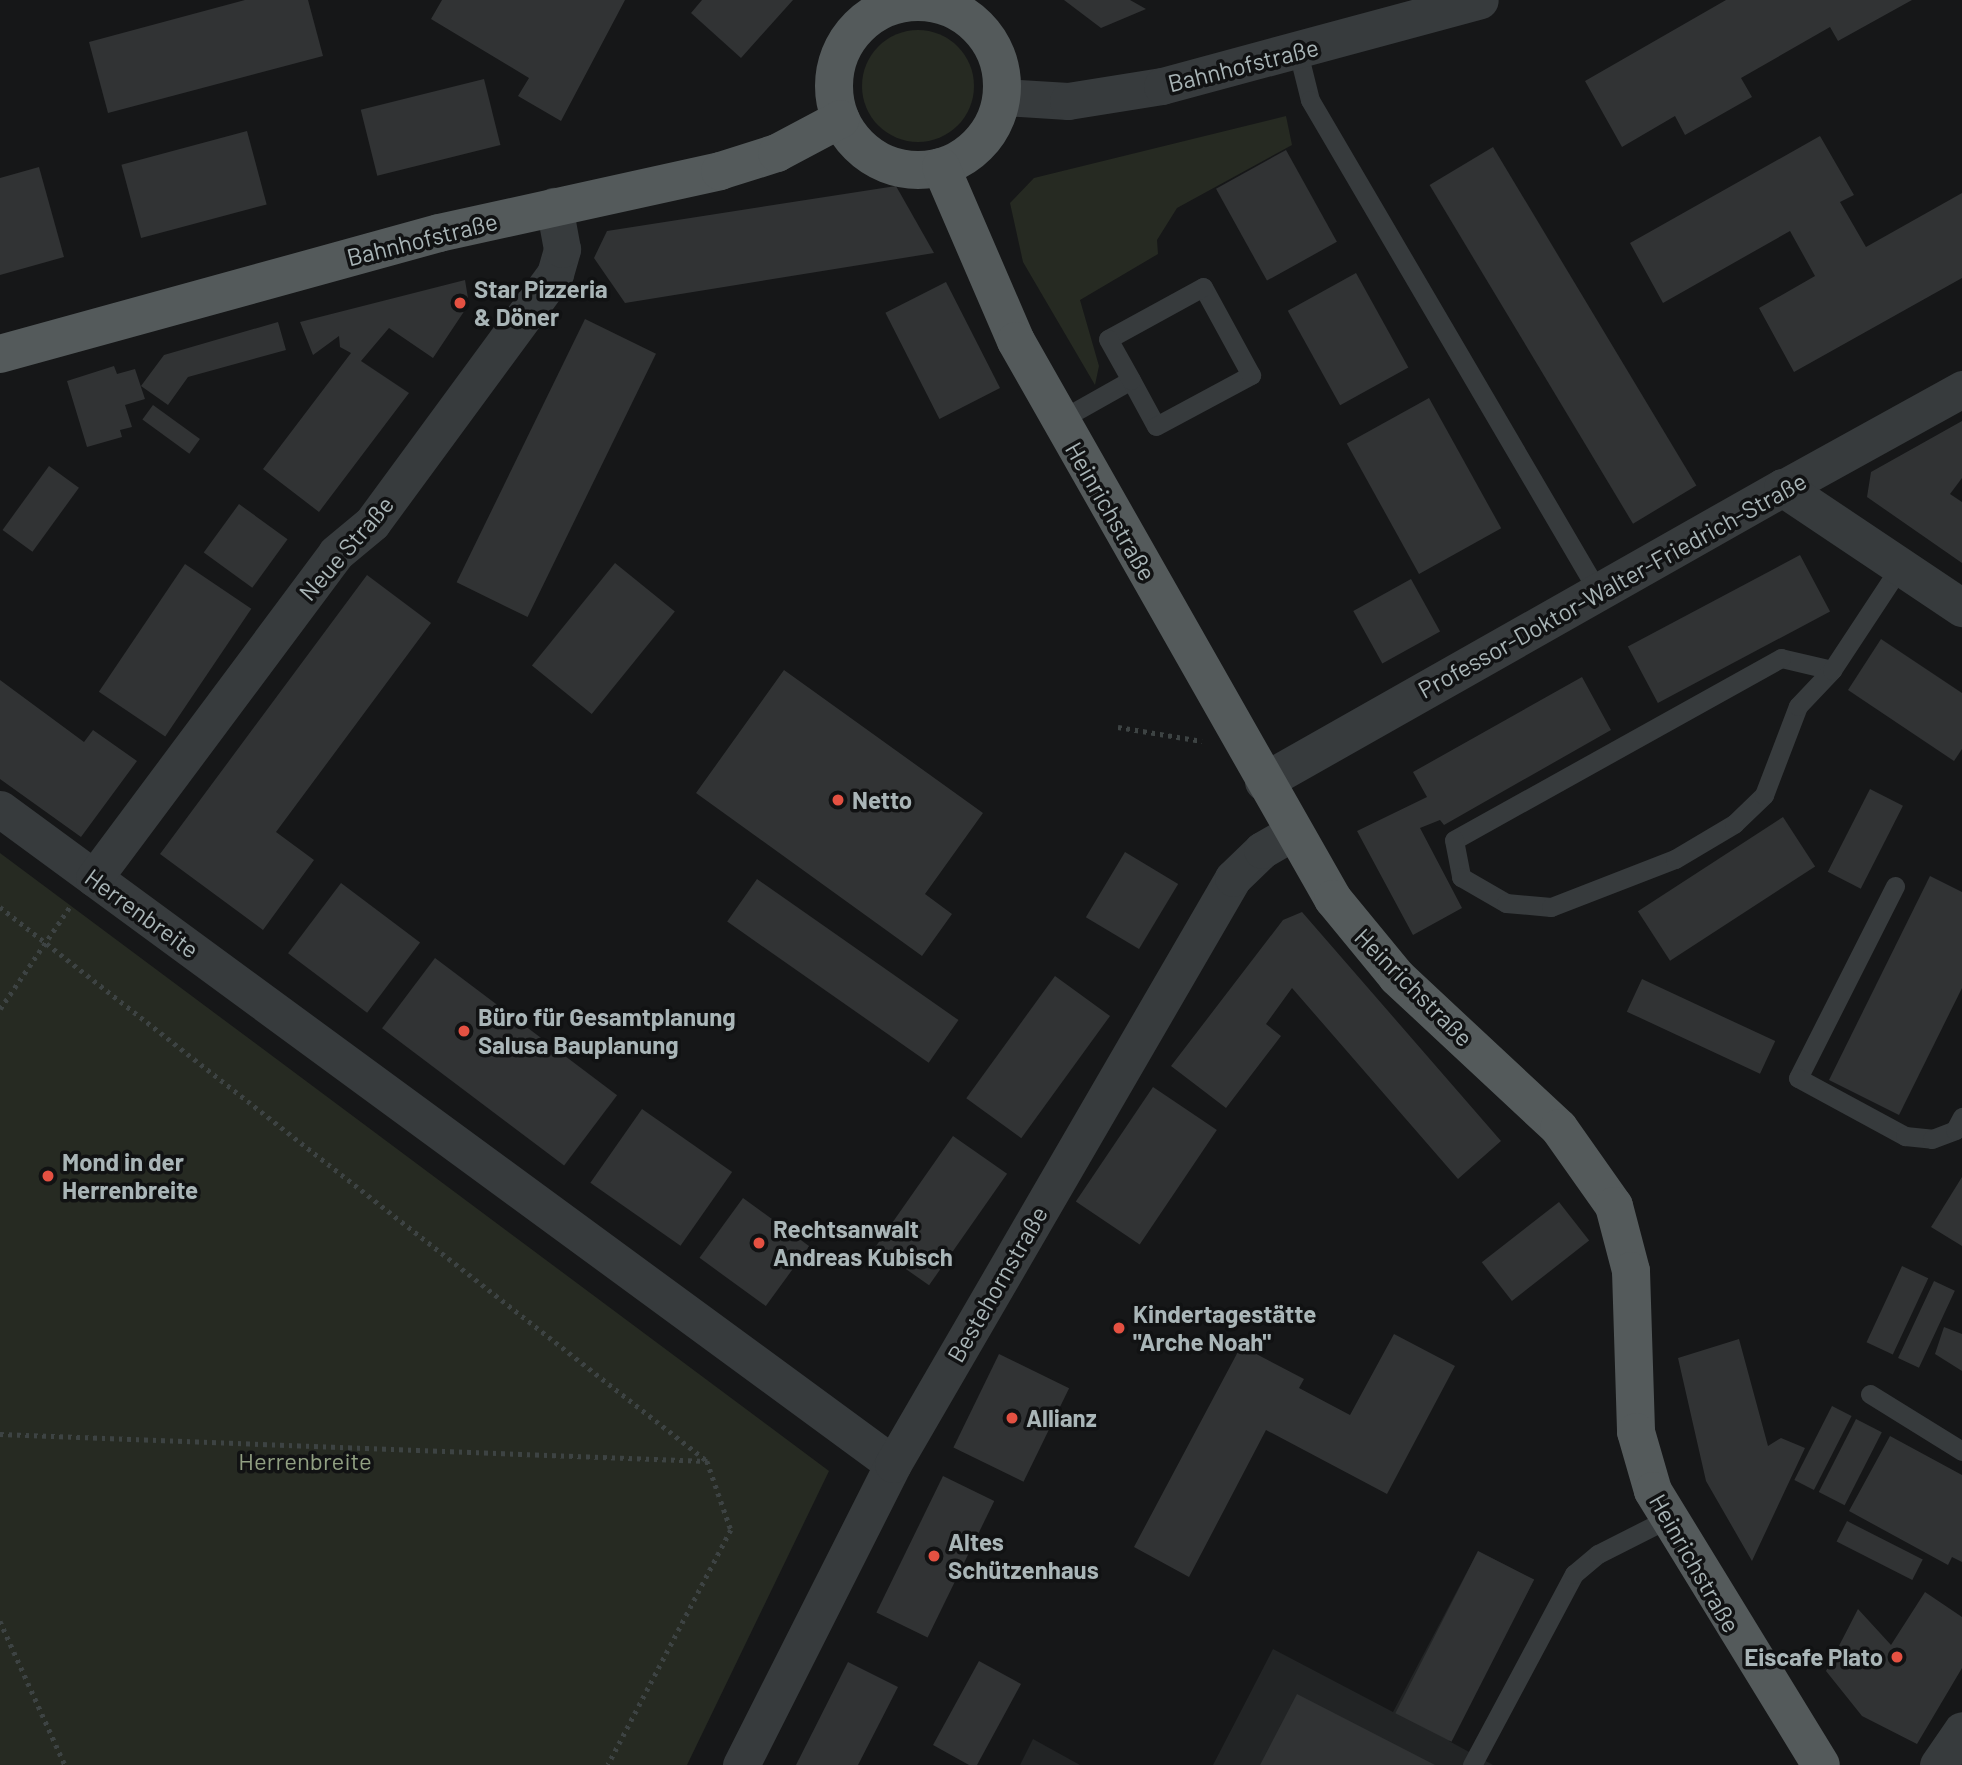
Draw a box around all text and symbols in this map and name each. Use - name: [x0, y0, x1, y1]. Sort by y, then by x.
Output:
- street label: Bahnhofstraße: [1165, 32, 1321, 98]
- street label: Bahnhofstraße: [344, 206, 500, 272]
- place label: Star Pizzeria & Döner: [474, 275, 608, 331]
- marker: Star Pizzeria & Döner: [452, 295, 468, 311]
- street label: Heinrichstraße: [1060, 437, 1162, 585]
- street label: Professor-Doktor-Walter-Friedrich-Straße: [1413, 466, 1811, 704]
- street label: Neue Straße: [293, 490, 399, 606]
- place label: Netto: [852, 786, 912, 814]
- marker: Netto: [830, 792, 846, 808]
- street label: Herrenbreite: [80, 862, 204, 964]
- street label: Heinrichstraße: [1349, 922, 1479, 1052]
- place label: Büro für Gesamtplanung Salusa Bauplanung: [478, 1003, 736, 1059]
- marker: Büro für Gesamtplanung Salusa Bauplanung: [456, 1023, 472, 1039]
- place label: Mond in der Herrenbreite: [62, 1148, 198, 1204]
- marker: Mond in der Herrenbreite: [40, 1168, 56, 1184]
- street label: Bestehornstraße: [941, 1201, 1053, 1367]
- place label: Rechtsanwalt Andreas Kubisch: [773, 1215, 953, 1271]
- marker: Rechtsanwalt Andreas Kubisch: [751, 1235, 767, 1251]
- place label: Kindertagestätte "Arche Noah": [1133, 1300, 1316, 1356]
- marker: Kindertagestätte "Arche Noah": [1111, 1320, 1127, 1336]
- place label: Allianz: [1026, 1404, 1097, 1432]
- marker: Allianz: [1004, 1410, 1020, 1426]
- park label: Herrenbreite: [238, 1447, 372, 1475]
- street label: Heinrichstraße: [1644, 1489, 1746, 1637]
- place label: Altes Schützenhaus: [948, 1528, 1099, 1584]
- marker: Altes Schützenhaus: [926, 1548, 942, 1564]
- place label: Eiscafe Plato: [1744, 1643, 1883, 1671]
- marker: Eiscafe Plato: [1889, 1649, 1905, 1665]

